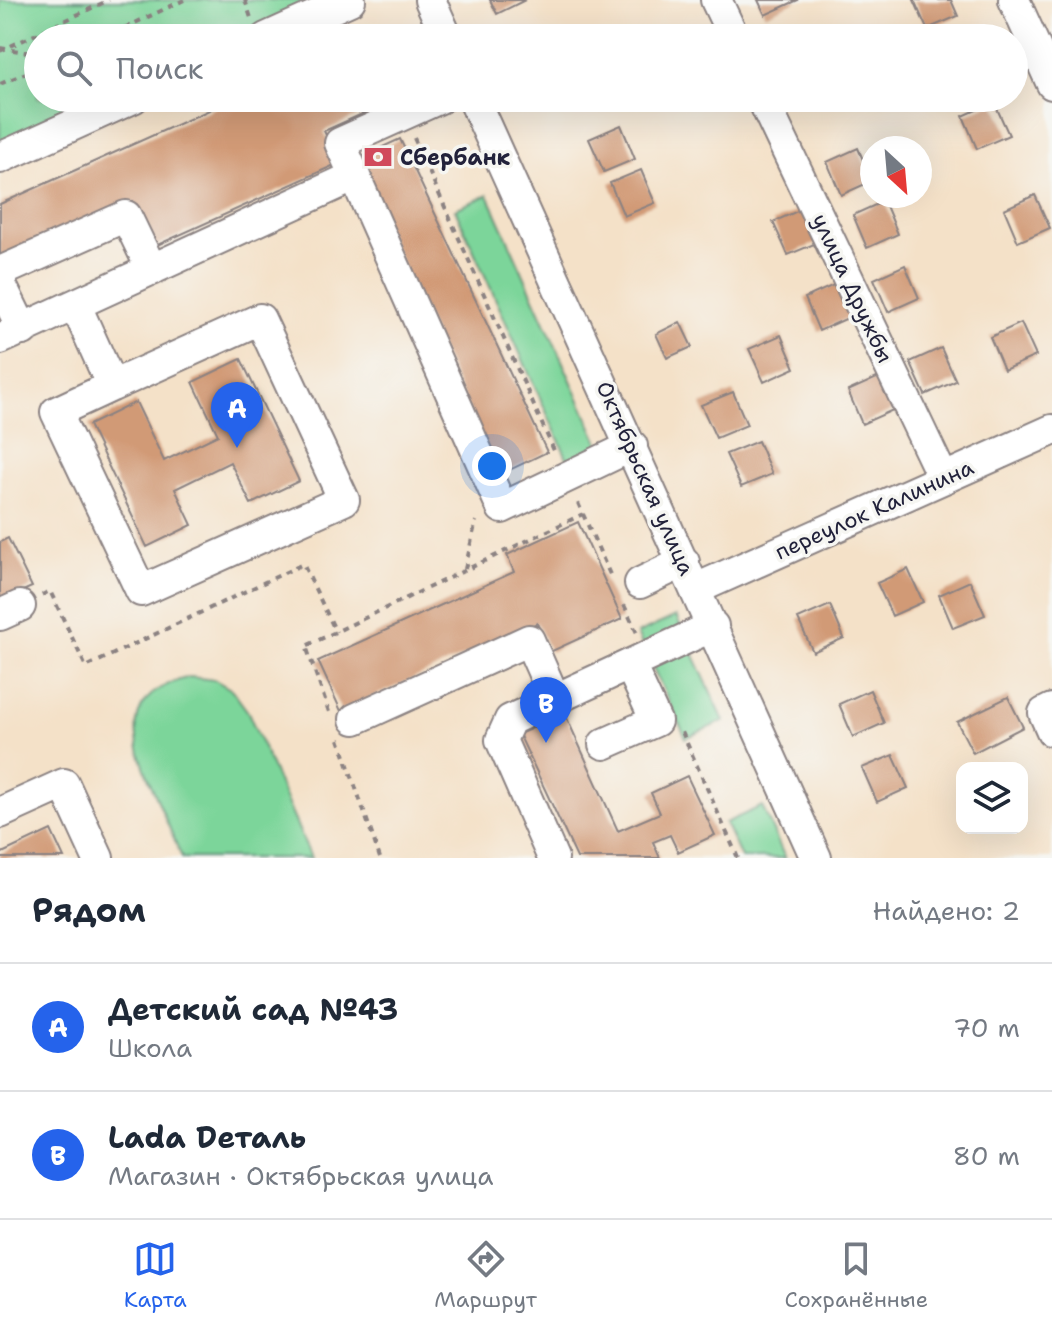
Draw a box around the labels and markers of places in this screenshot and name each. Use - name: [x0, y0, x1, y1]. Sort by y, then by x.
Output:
- bank icon: Сбербанк: [363, 142, 393, 172]
- place label: Сбербанк: [400, 143, 510, 172]
- pin: A: [211, 382, 263, 448]
- pin: B: [520, 677, 572, 743]

